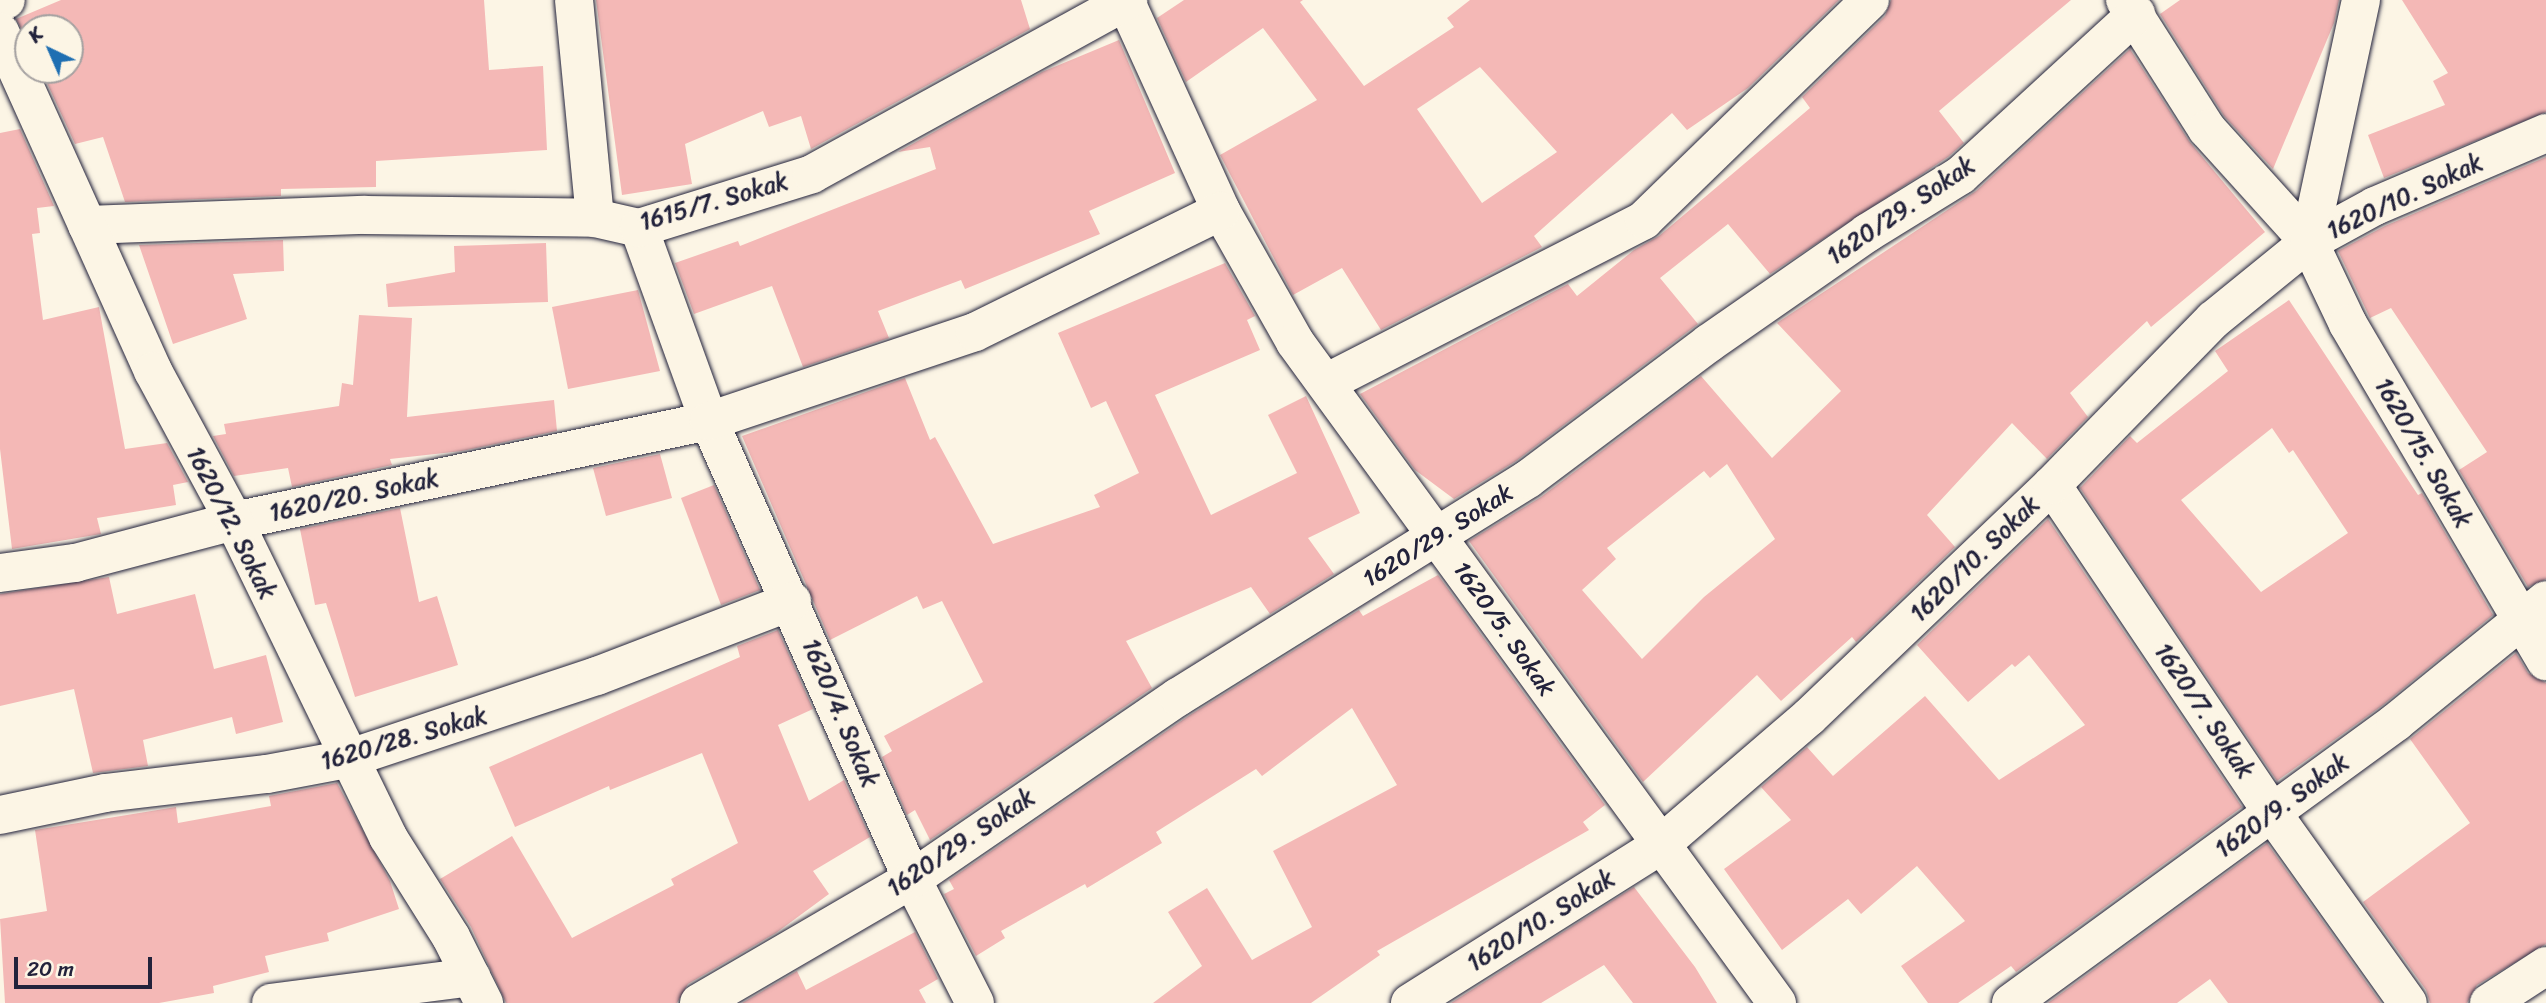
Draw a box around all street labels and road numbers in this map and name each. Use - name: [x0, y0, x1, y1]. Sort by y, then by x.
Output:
- street label: 1620/10. Sokak: [2323, 148, 2487, 246]
- street label: 1620/29. Sokak: [1822, 151, 1980, 271]
- street label: 1615/7. Sokak: [637, 167, 791, 237]
- street label: 1620/15. Sokak: [2369, 373, 2477, 533]
- street label: 1620/12. Sokak: [180, 442, 282, 604]
- street label: 1620/20. Sokak: [267, 464, 441, 528]
- street label: 1620/29. Sokak: [1358, 478, 1518, 594]
- street label: 1620/10. Sokak: [1904, 490, 2046, 628]
- street label: 1620/5. Sokak: [1447, 556, 1561, 702]
- street label: 1620/4. Sokak: [796, 635, 884, 791]
- street label: 1620/7. Sokak: [2148, 638, 2260, 784]
- street label: 1620/28. Sokak: [318, 702, 490, 776]
- street label: 1620/9. Sokak: [2210, 748, 2354, 864]
- street label: 1620/29. Sokak: [882, 783, 1040, 903]
- street label: 1620/10. Sokak: [1462, 864, 1620, 978]

